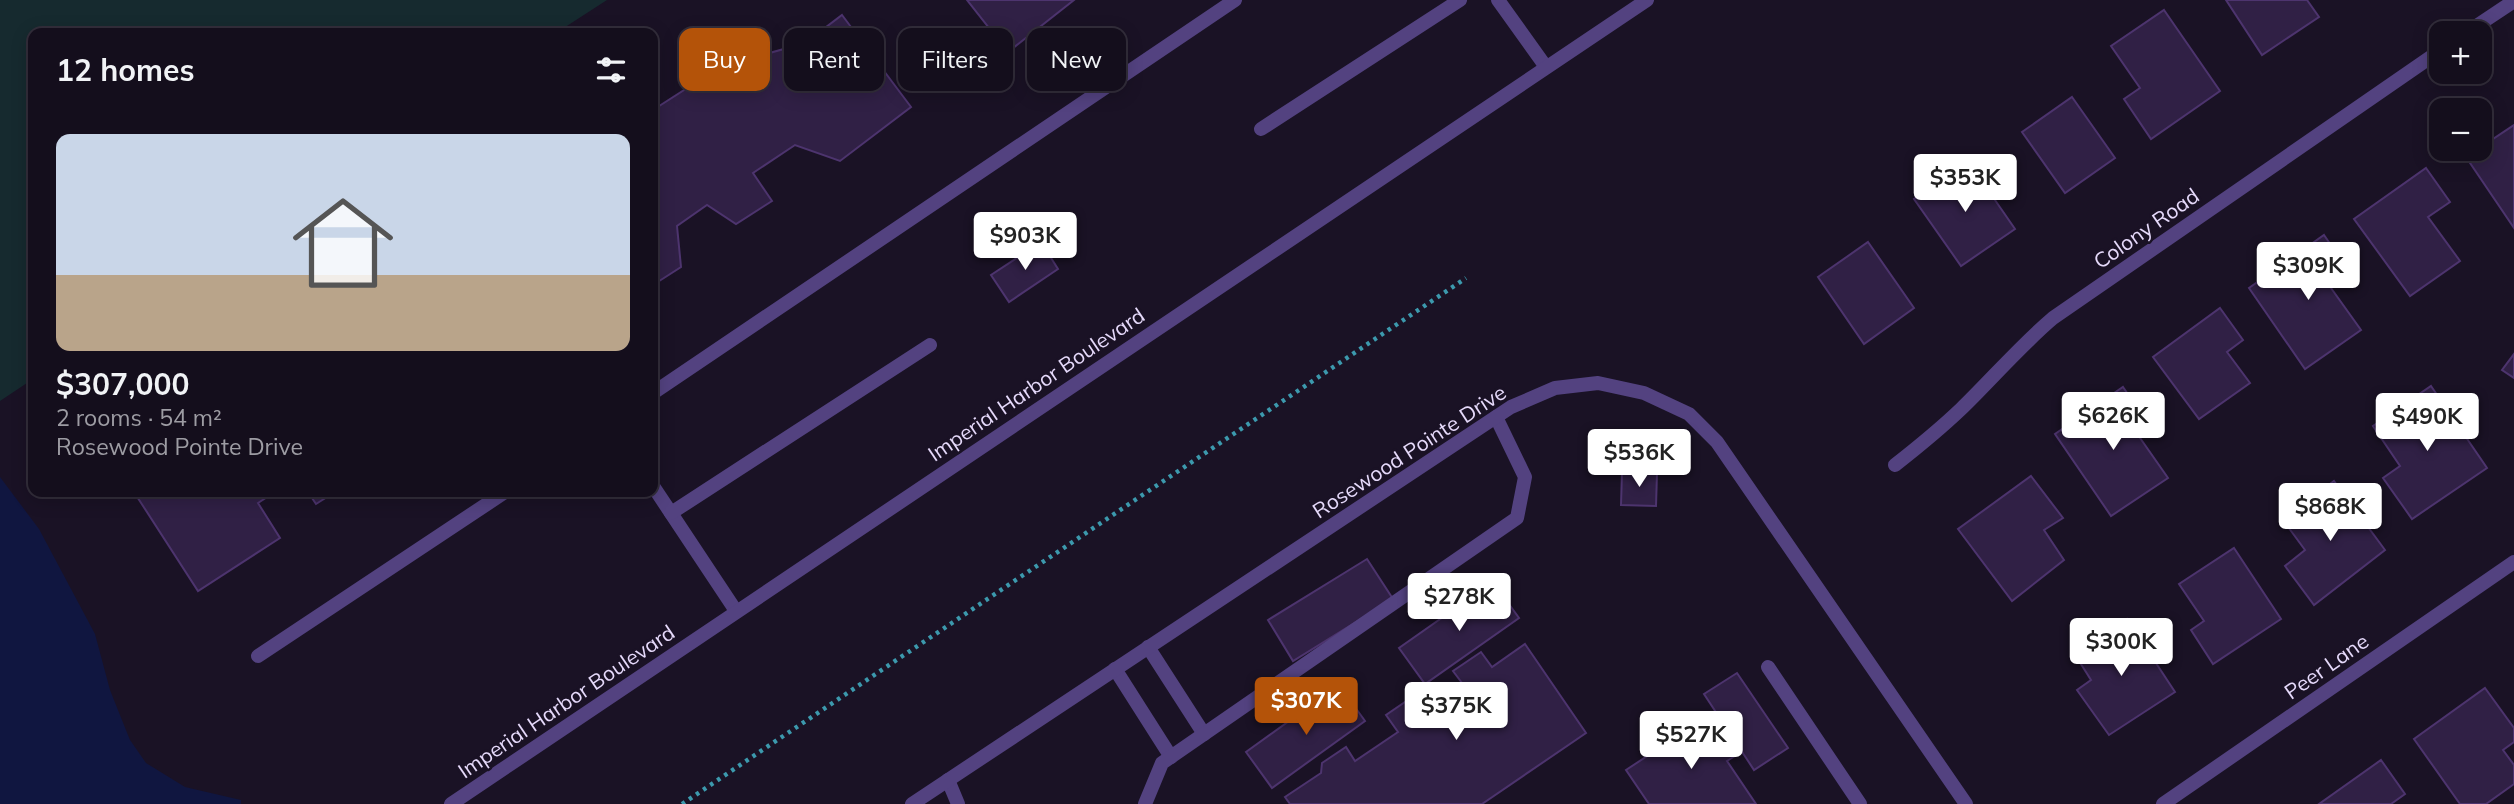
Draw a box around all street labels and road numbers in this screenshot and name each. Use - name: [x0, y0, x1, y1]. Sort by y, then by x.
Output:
- street label: Colony Road: [2088, 182, 2204, 274]
- street label: Imperial Harbor Boulevard: [923, 302, 1149, 466]
- street label: Rosewood Pointe Drive: [1307, 379, 1511, 523]
- street label: Imperial Harbor Boulevard: [453, 619, 679, 783]
- street label: Peer Lane: [2279, 628, 2373, 704]

